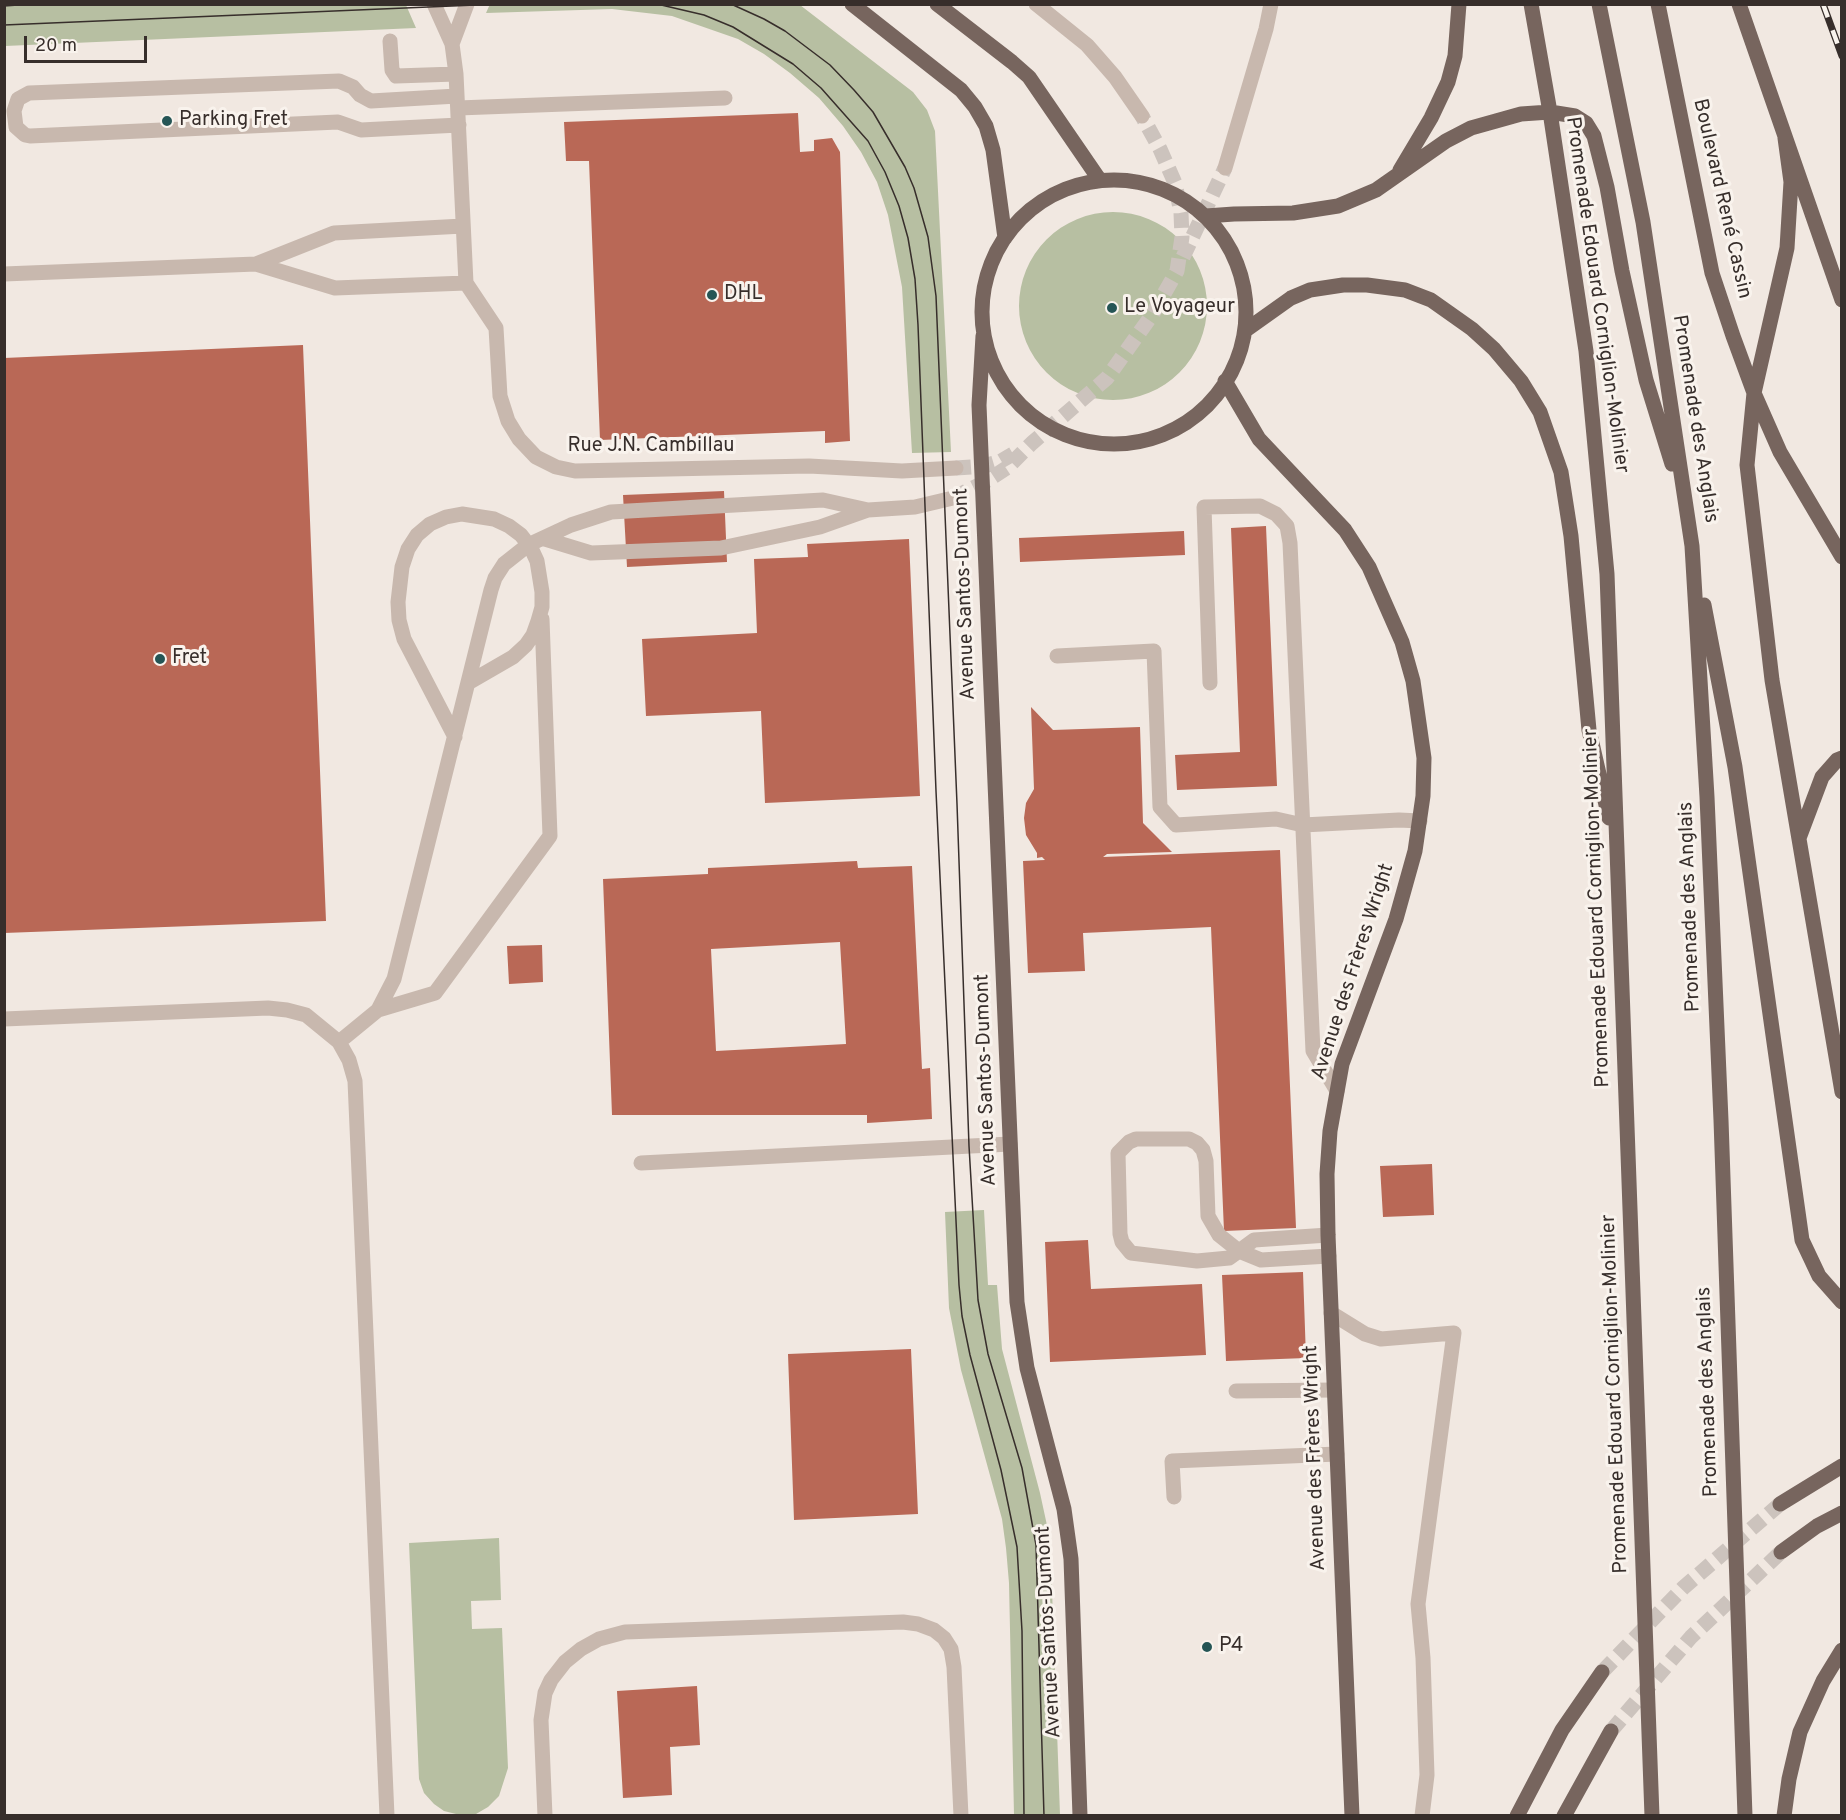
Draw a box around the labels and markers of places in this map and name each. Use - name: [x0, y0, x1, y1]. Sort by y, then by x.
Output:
- place label: Parking Fret: [179, 109, 288, 133]
- marker: Parking Fret: [160, 114, 174, 128]
- place label: DHL: [724, 283, 763, 307]
- marker: DHL: [705, 288, 719, 302]
- place label: Le Voyageur: [1124, 296, 1235, 320]
- marker: Le Voyageur: [1105, 301, 1119, 315]
- place label: Fret: [172, 647, 207, 671]
- marker: Fret: [153, 652, 167, 666]
- place label: P4: [1219, 1635, 1243, 1659]
- marker: P4: [1200, 1640, 1214, 1654]

